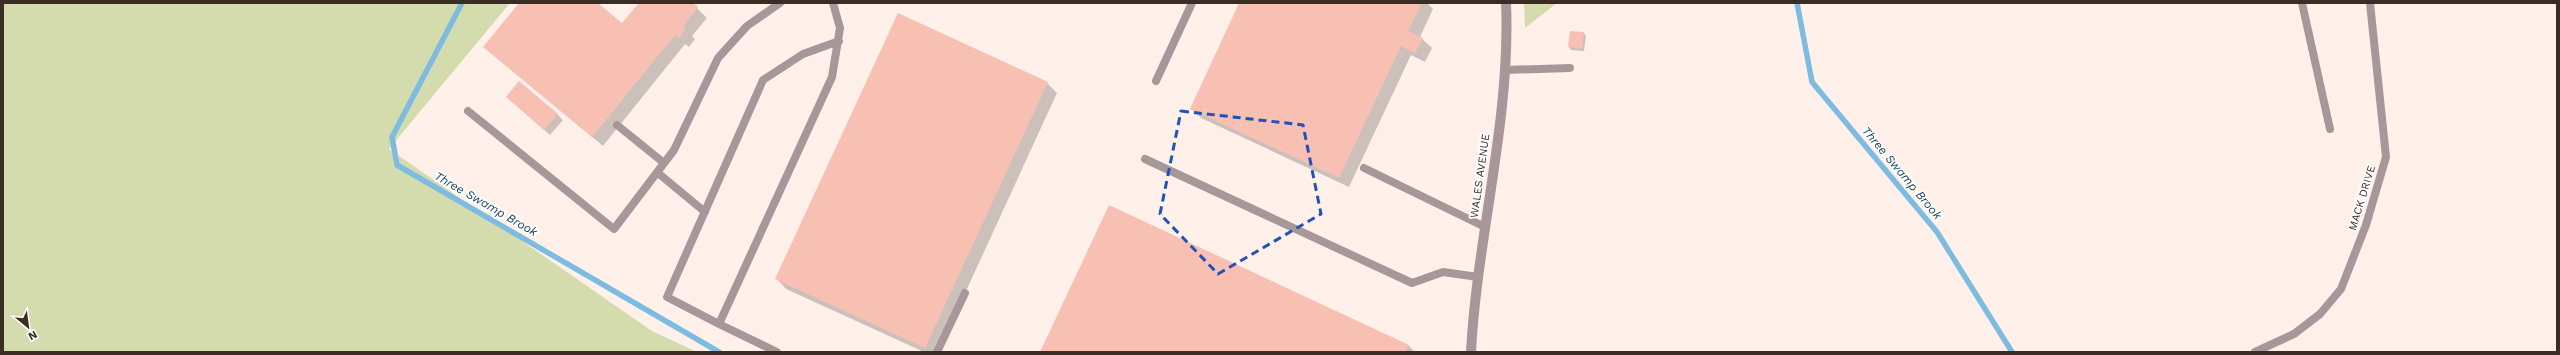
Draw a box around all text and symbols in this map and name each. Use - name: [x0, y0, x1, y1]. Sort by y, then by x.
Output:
- water label: Three Swamp Brook: [1859, 124, 1945, 222]
- street label: WALES AVENUE: [1468, 133, 1492, 219]
- street label: MACK DRIVE: [2346, 164, 2378, 232]
- water label: Three Swamp Brook: [432, 169, 540, 239]
- north arrow: [8, 307, 48, 347]
- text: N: [26, 328, 39, 343]

